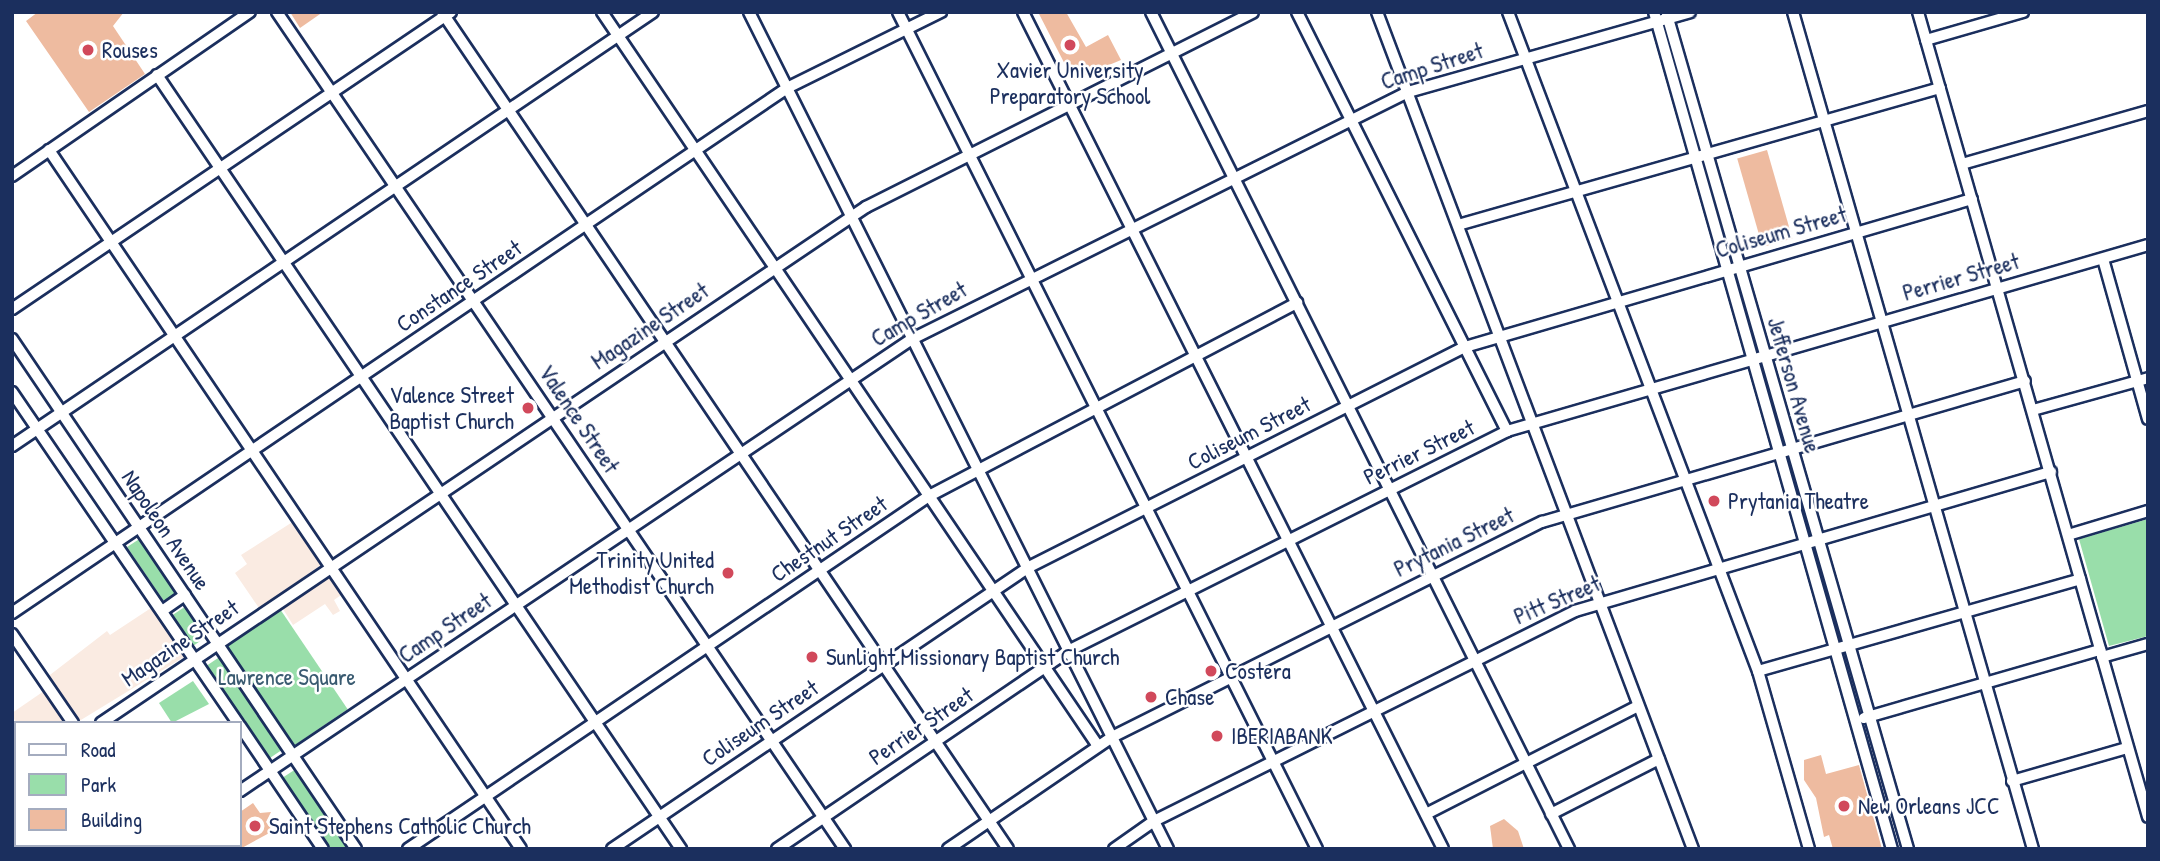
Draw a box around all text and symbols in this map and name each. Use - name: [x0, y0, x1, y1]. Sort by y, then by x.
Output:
- place label: Rouses: [102, 36, 158, 64]
- marker: Xavier University Preparatory School: [1062, 37, 1078, 53]
- street label: Camp Street: [1377, 37, 1487, 95]
- marker: Rouses: [80, 42, 96, 58]
- place label: Xavier University Preparatory School: [990, 56, 1150, 110]
- street label: Coliseum Street: [1712, 200, 1850, 264]
- street label: Constance Street: [391, 234, 527, 338]
- street label: Perrier Street: [1900, 247, 2022, 307]
- street label: Camp Street: [866, 276, 972, 352]
- street label: Magazine Street: [586, 277, 714, 375]
- street label: Jefferson Avenue: [1761, 314, 1827, 456]
- street label: Valence Street: [533, 360, 625, 478]
- place label: Valence Street Baptist Church: [389, 381, 514, 435]
- street label: Coliseum Street: [1183, 390, 1315, 476]
- marker: Valence Street Baptist Church: [520, 400, 536, 416]
- street label: Perrier Street: [1359, 413, 1479, 491]
- street label: Napoleon Avenue: [116, 465, 216, 595]
- place label: Prytania Theatre: [1728, 487, 1869, 515]
- street label: Chestnut Street: [766, 490, 892, 588]
- marker: Prytania Theatre: [1706, 493, 1722, 509]
- street label: Prytania Street: [1390, 501, 1518, 583]
- place label: Trinity United Methodist Church: [569, 546, 714, 600]
- marker: Trinity United Methodist Church: [720, 565, 736, 581]
- street label: Pitt Street: [1510, 570, 1604, 630]
- street label: Camp Street: [393, 587, 497, 669]
- street label: Magazine Street: [116, 594, 244, 692]
- place label: Sunlight Missionary Baptist Church: [826, 643, 1119, 671]
- marker: Sunlight Missionary Baptist Church: [804, 649, 820, 665]
- place label: Costera: [1225, 657, 1291, 685]
- park label: Lawrence Square: [218, 663, 356, 691]
- marker: Costera: [1203, 663, 1219, 679]
- street label: Coliseum Street: [696, 674, 824, 772]
- street label: Perrier Street: [864, 681, 978, 771]
- place label: Chase: [1165, 683, 1214, 711]
- marker: Chase: [1143, 689, 1159, 705]
- legend: [14, 721, 242, 847]
- place label: IBERIABANK: [1231, 722, 1332, 750]
- marker: IBERIABANK: [1209, 728, 1225, 744]
- text: Road: [81, 735, 115, 764]
- text: Park: [81, 770, 116, 799]
- place label: New Orleans JCC: [1858, 792, 2000, 820]
- marker: New Orleans JCC: [1836, 798, 1852, 814]
- text: Building: [81, 805, 142, 834]
- place label: Saint Stephens Catholic Church: [269, 812, 531, 840]
- marker: Saint Stephens Catholic Church: [247, 818, 263, 834]

